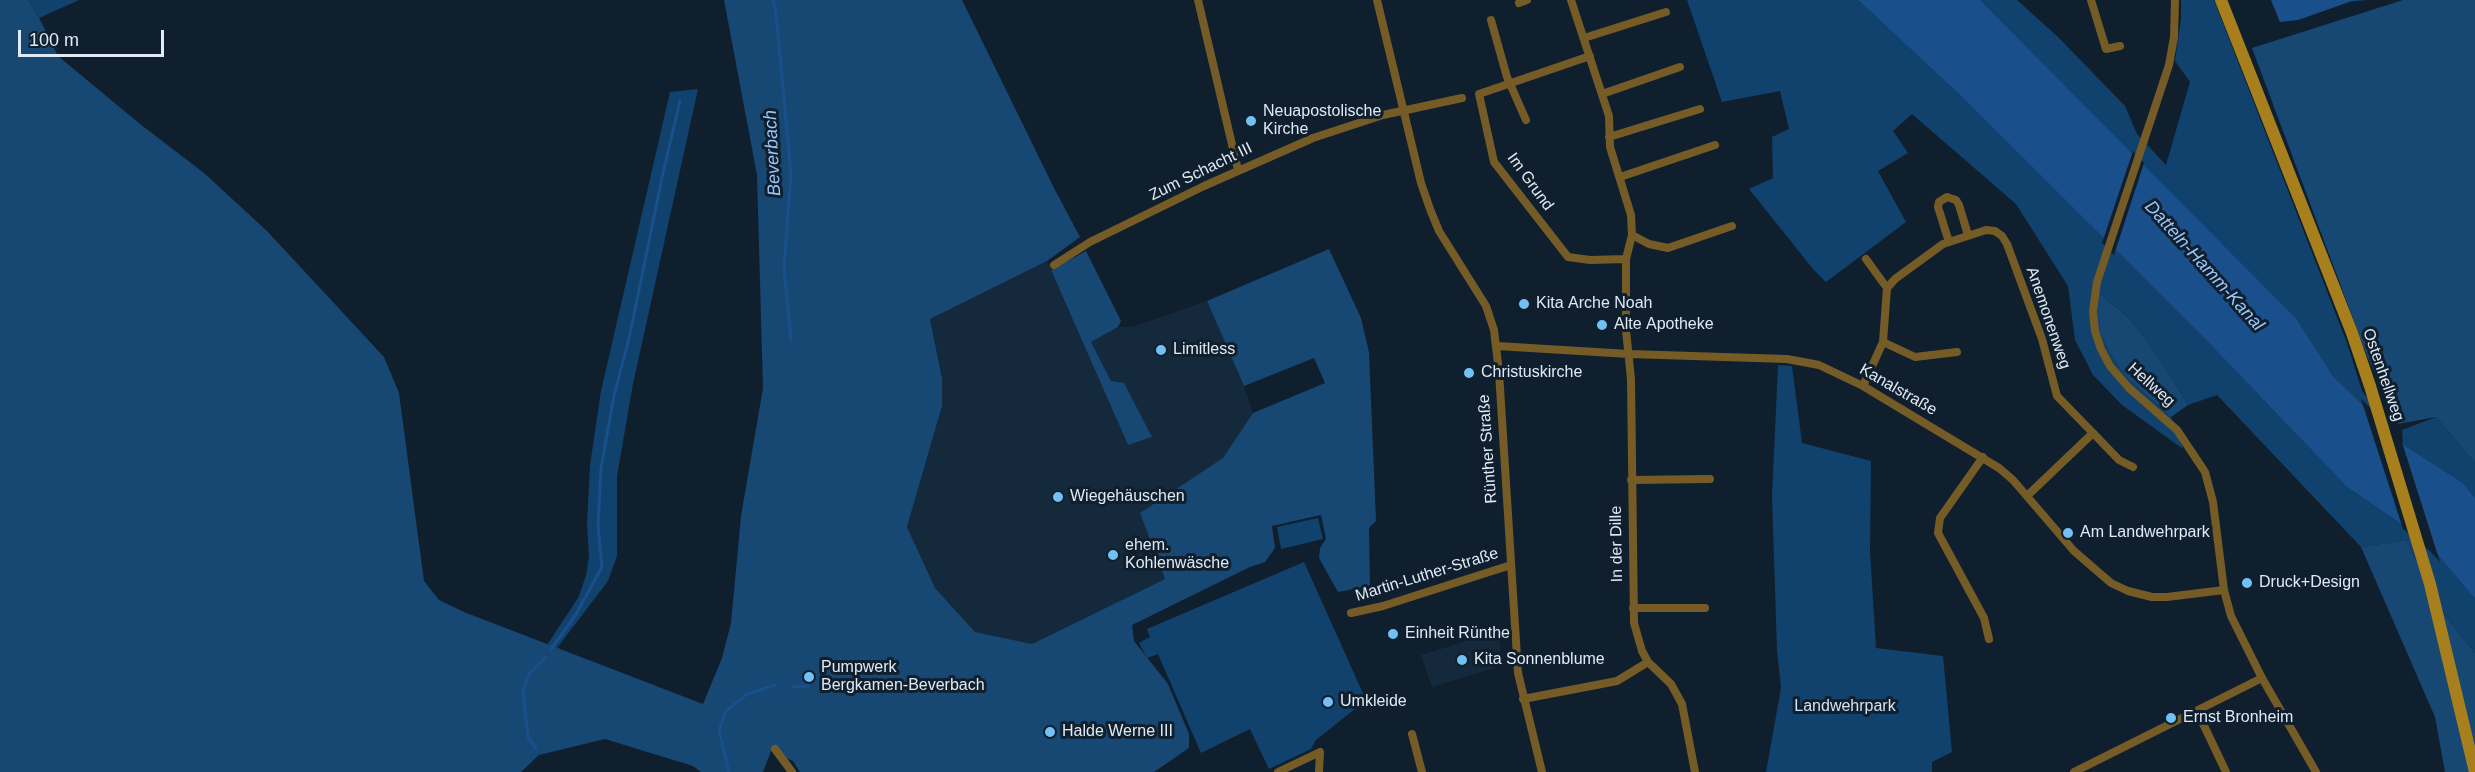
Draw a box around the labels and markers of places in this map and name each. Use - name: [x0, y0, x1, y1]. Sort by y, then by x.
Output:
- place label: Neuapostolische Kirche: [1263, 102, 1381, 140]
- marker: Neuapostolische Kirche: [1244, 114, 1258, 128]
- place label: Kita Arche Noah: [1536, 294, 1653, 314]
- marker: Kita Arche Noah: [1517, 297, 1531, 311]
- place label: Alte Apotheke: [1614, 315, 1714, 335]
- marker: Alte Apotheke: [1595, 318, 1609, 332]
- place label: Limitless: [1173, 340, 1235, 360]
- marker: Limitless: [1154, 343, 1168, 357]
- place label: Christuskirche: [1481, 363, 1582, 383]
- marker: Christuskirche: [1462, 366, 1476, 380]
- place label: Wiegehäuschen: [1070, 487, 1185, 507]
- marker: Wiegehäuschen: [1051, 490, 1065, 504]
- place label: Am Landwehrpark: [2080, 523, 2210, 543]
- marker: Am Landwehrpark: [2061, 526, 2075, 540]
- place label: ehem. Kohlenwäsche: [1125, 536, 1229, 574]
- marker: ehem. Kohlenwäsche: [1106, 548, 1120, 562]
- place label: Druck+Design: [2259, 573, 2360, 593]
- marker: Druck+Design: [2240, 576, 2254, 590]
- place label: Einheit Rünthe: [1405, 624, 1510, 644]
- marker: Einheit Rünthe: [1386, 627, 1400, 641]
- place label: Kita Sonnenblume: [1474, 650, 1605, 670]
- marker: Kita Sonnenblume: [1455, 653, 1469, 667]
- place label: Pumpwerk Bergkamen-Beverbach: [821, 658, 985, 696]
- marker: Pumpwerk Bergkamen-Beverbach: [802, 670, 816, 684]
- place label: Umkleide: [1340, 692, 1407, 712]
- marker: Umkleide: [1321, 695, 1335, 709]
- place label: Ernst Bronheim: [2183, 708, 2293, 728]
- marker: Ernst Bronheim: [2164, 711, 2178, 725]
- place label: Halde Werne III: [1062, 722, 1173, 742]
- marker: Halde Werne III: [1043, 725, 1057, 739]

